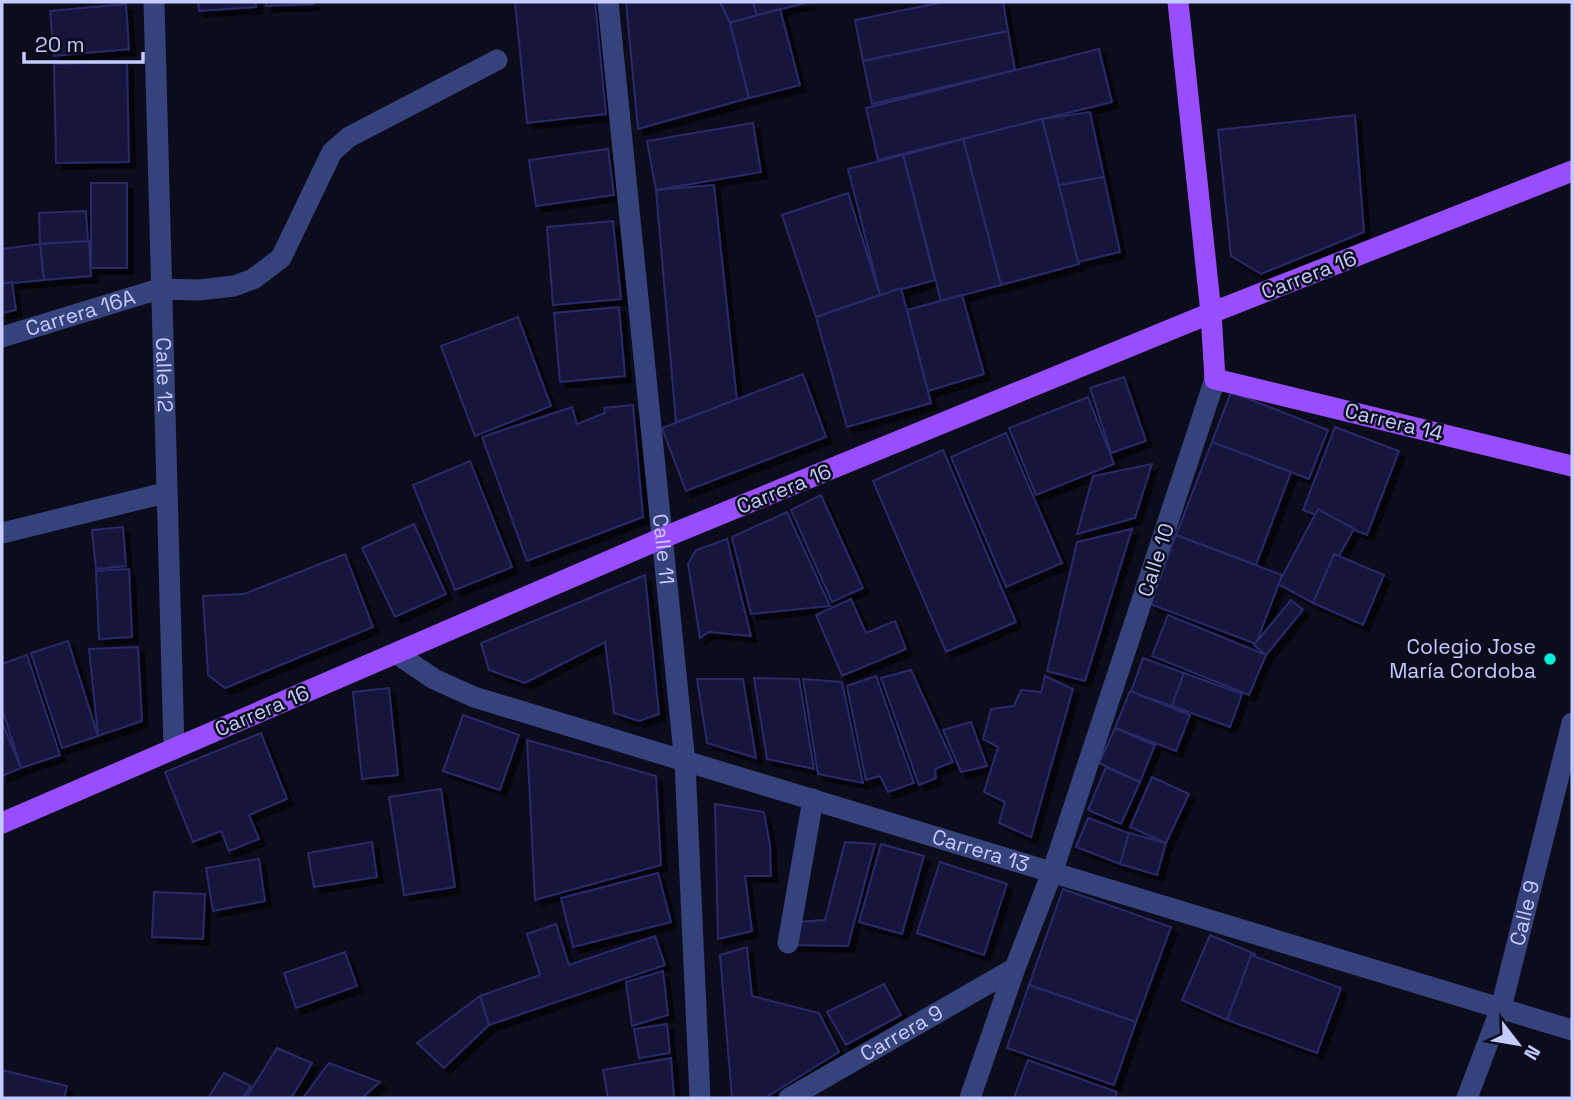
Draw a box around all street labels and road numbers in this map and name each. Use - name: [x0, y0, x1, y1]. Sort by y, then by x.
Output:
- street label: Carrera 16: [1257, 244, 1360, 305]
- street label: Carrera 16A: [22, 283, 138, 342]
- street label: Calle 12: [150, 337, 179, 413]
- street label: Carrera 14: [1342, 396, 1446, 447]
- street label: Carrera 16: [732, 457, 835, 520]
- street label: Calle 11: [647, 512, 681, 586]
- street label: Calle 10: [1131, 520, 1180, 600]
- street label: Carrera 16: [210, 679, 313, 743]
- street label: Carrera 13: [929, 823, 1033, 878]
- street label: Calle 9: [1503, 877, 1545, 949]
- street label: Carrera 9: [855, 998, 948, 1067]

